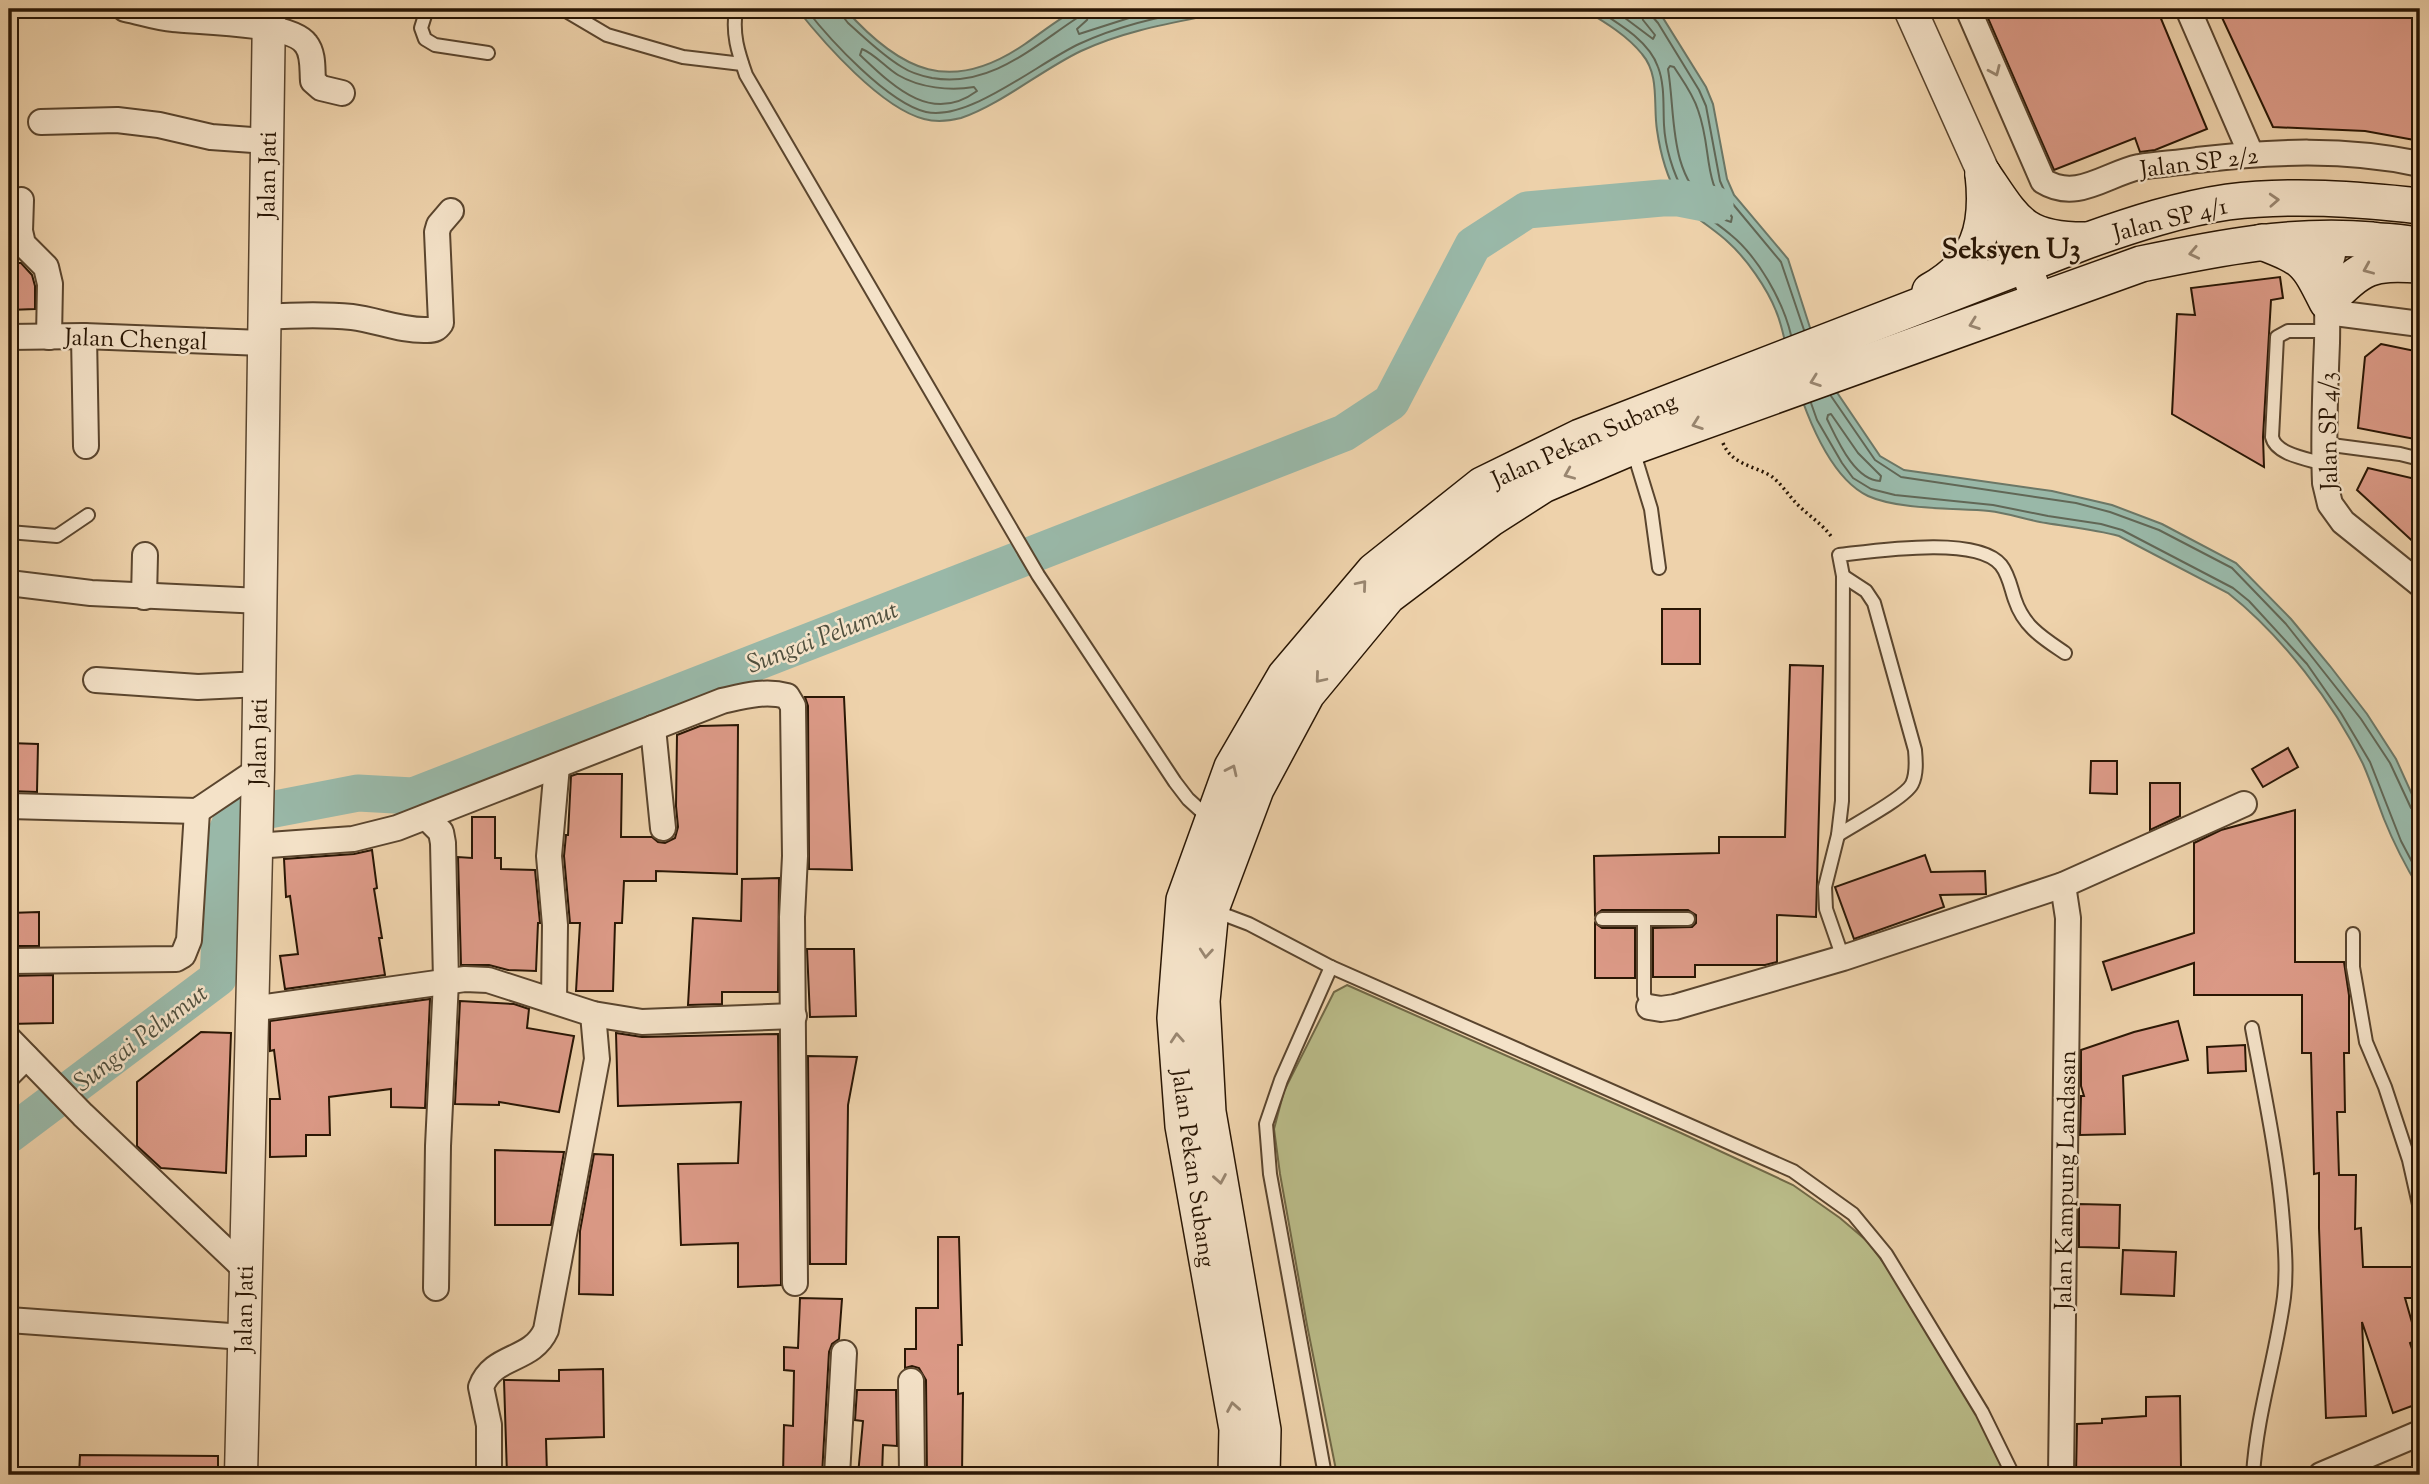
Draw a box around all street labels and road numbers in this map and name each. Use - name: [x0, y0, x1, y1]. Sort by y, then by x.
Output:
- street label: Jalan Jati: [251, 131, 287, 221]
- street label: Jalan SP 2/2: [2136, 140, 2260, 188]
- street label: Jalan SP 4/1: [2108, 190, 2231, 252]
- street label: Jalan Chengal: [62, 321, 208, 360]
- street label: Jalan SP 4/3: [2312, 372, 2348, 492]
- street label: Jalan Pekan Subang: [1485, 386, 1683, 499]
- street label: Jalan Jati: [242, 698, 278, 788]
- street label: Jalan Kampung Landasan: [2048, 1050, 2086, 1312]
- street label: Jalan Pekan Subang: [1161, 1065, 1223, 1270]
- street label: Jalan Jati: [228, 1265, 264, 1355]

